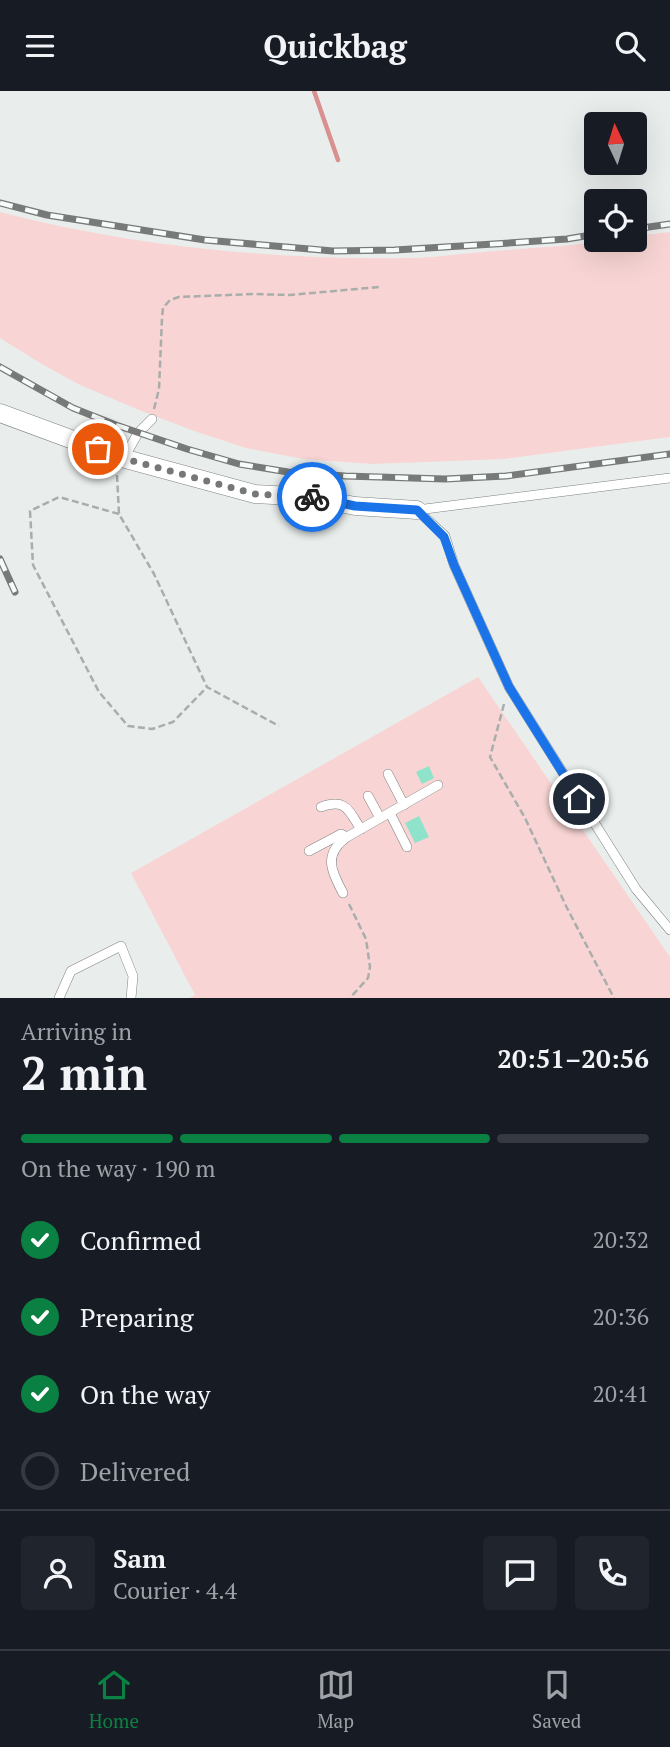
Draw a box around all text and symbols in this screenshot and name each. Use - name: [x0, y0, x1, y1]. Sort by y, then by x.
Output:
- text: Quickbag: [263, 25, 407, 67]
- icon: menu: [21, 27, 59, 65]
- icon: search: [611, 27, 649, 65]
- north arrow: [584, 112, 648, 175]
- map controls: [584, 112, 647, 252]
- button: locate: [584, 189, 647, 252]
- pin: [68, 419, 128, 479]
- icon: bag: [79, 430, 117, 468]
- courier: [277, 462, 347, 532]
- icon: bike: [293, 478, 331, 516]
- pin: [549, 769, 609, 829]
- icon: home: [560, 780, 598, 818]
- text: Arriving in: [21, 1016, 132, 1047]
- text: 20:51–20:56: [497, 1041, 649, 1075]
- text: 2 min: [21, 1042, 147, 1103]
- text: On the way · 190 m: [21, 1153, 215, 1184]
- icon: check: [21, 1221, 59, 1259]
- text: Confirmed: [80, 1223, 201, 1257]
- text: 20:32: [592, 1224, 649, 1255]
- icon: check: [21, 1298, 59, 1336]
- text: Preparing: [80, 1300, 193, 1334]
- text: 20:36: [592, 1301, 649, 1332]
- icon: check: [21, 1375, 59, 1413]
- text: On the way: [80, 1377, 211, 1411]
- text: 20:41: [592, 1378, 649, 1409]
- text: Delivered: [80, 1454, 190, 1488]
- button: person: [21, 1536, 95, 1610]
- button: chat: [483, 1536, 557, 1610]
- button: phone: [575, 1536, 649, 1610]
- text: Sam: [113, 1541, 166, 1575]
- text: Courier · 4.4: [113, 1575, 237, 1606]
- tab: Home: [89, 1666, 139, 1733]
- tab: Map: [317, 1666, 355, 1733]
- tab: Saved: [532, 1666, 581, 1733]

